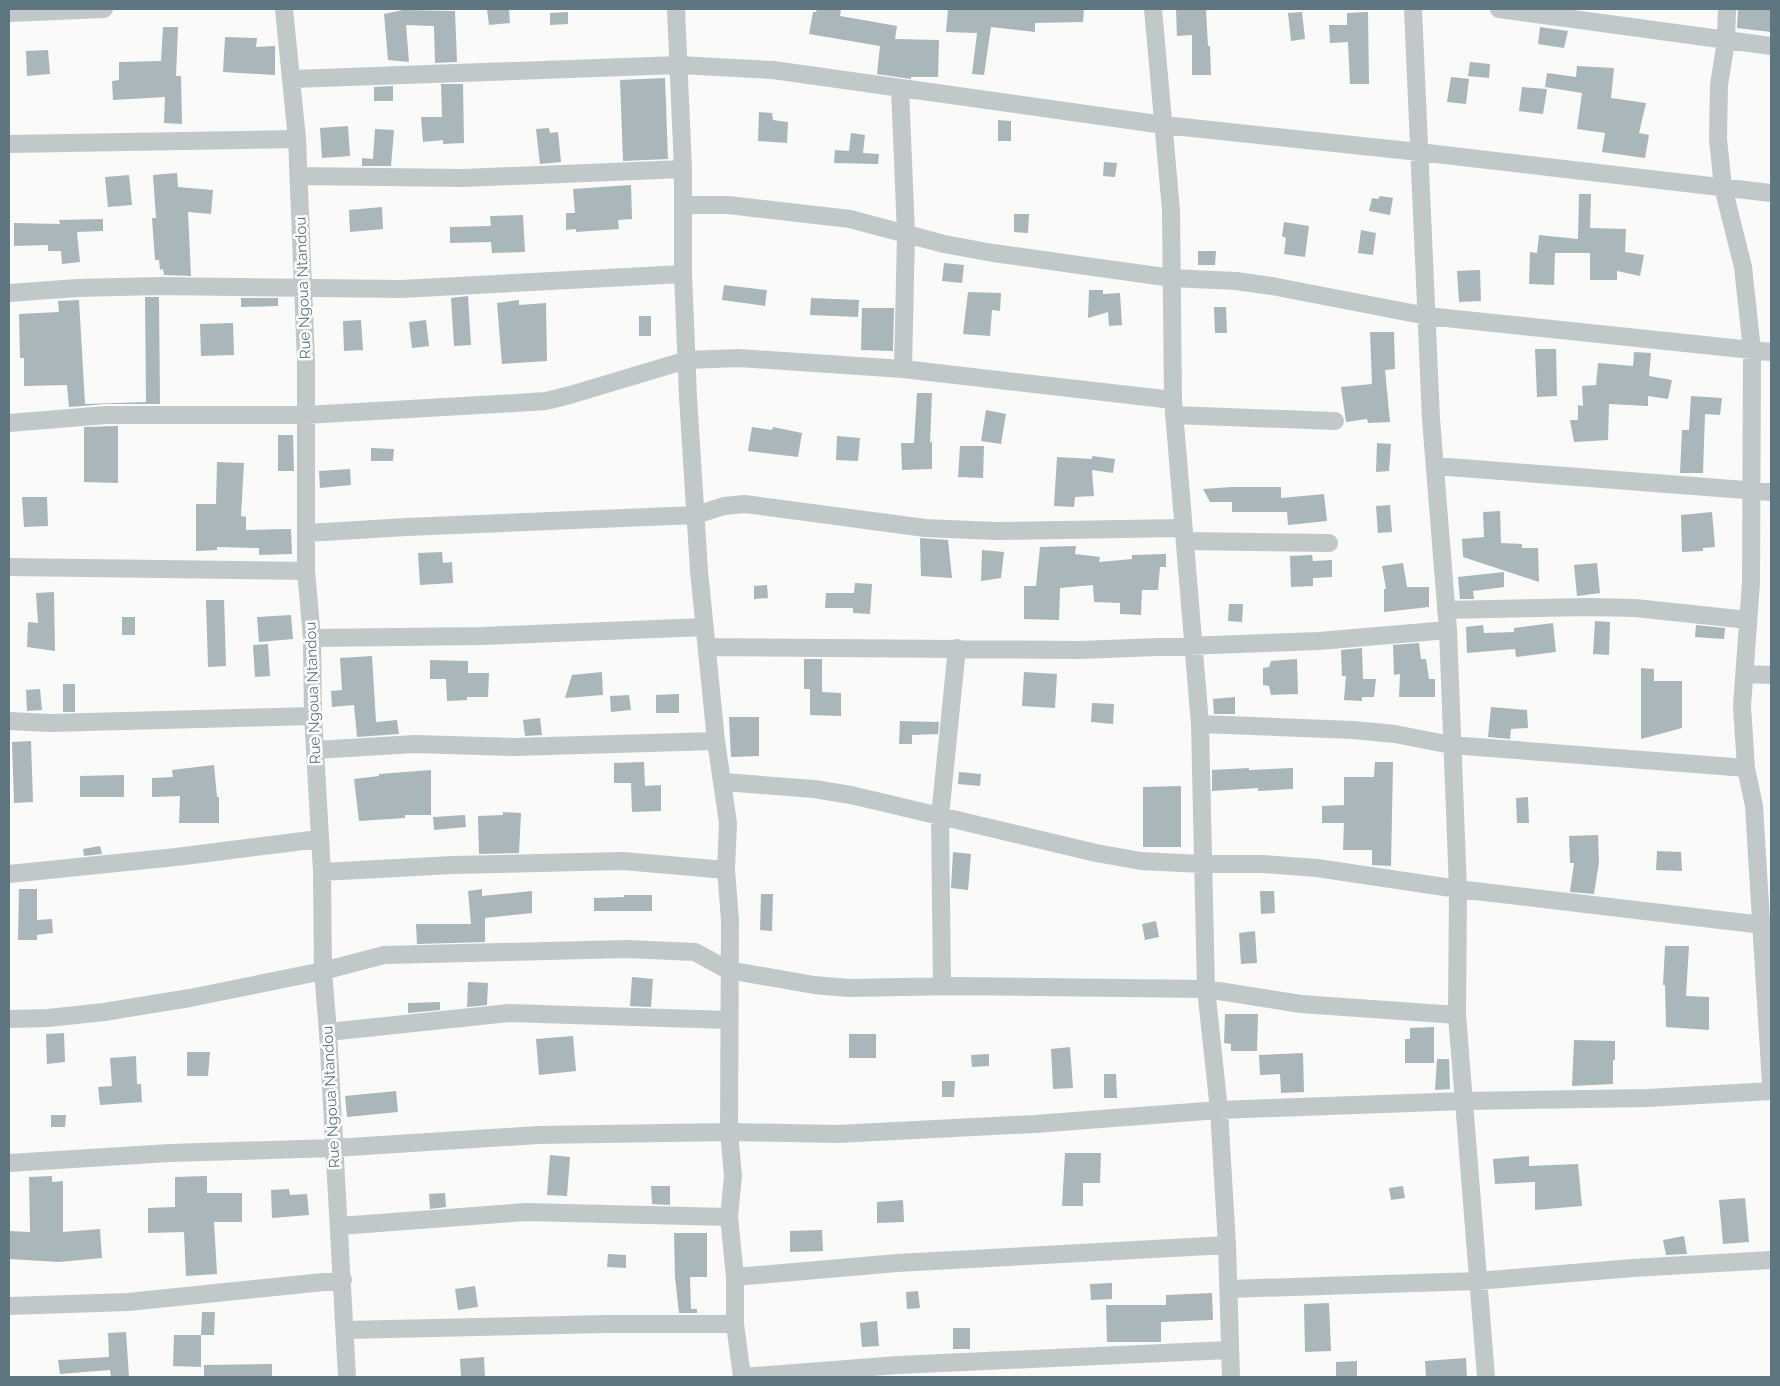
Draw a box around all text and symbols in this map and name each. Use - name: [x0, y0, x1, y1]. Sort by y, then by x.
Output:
- street label: Rue Ngoua Ntandou: [292, 216, 314, 359]
- street label: Rue Ngoua Ntandou: [302, 621, 324, 764]
- street label: Rue Ngoua Ntandou: [318, 1025, 344, 1169]

